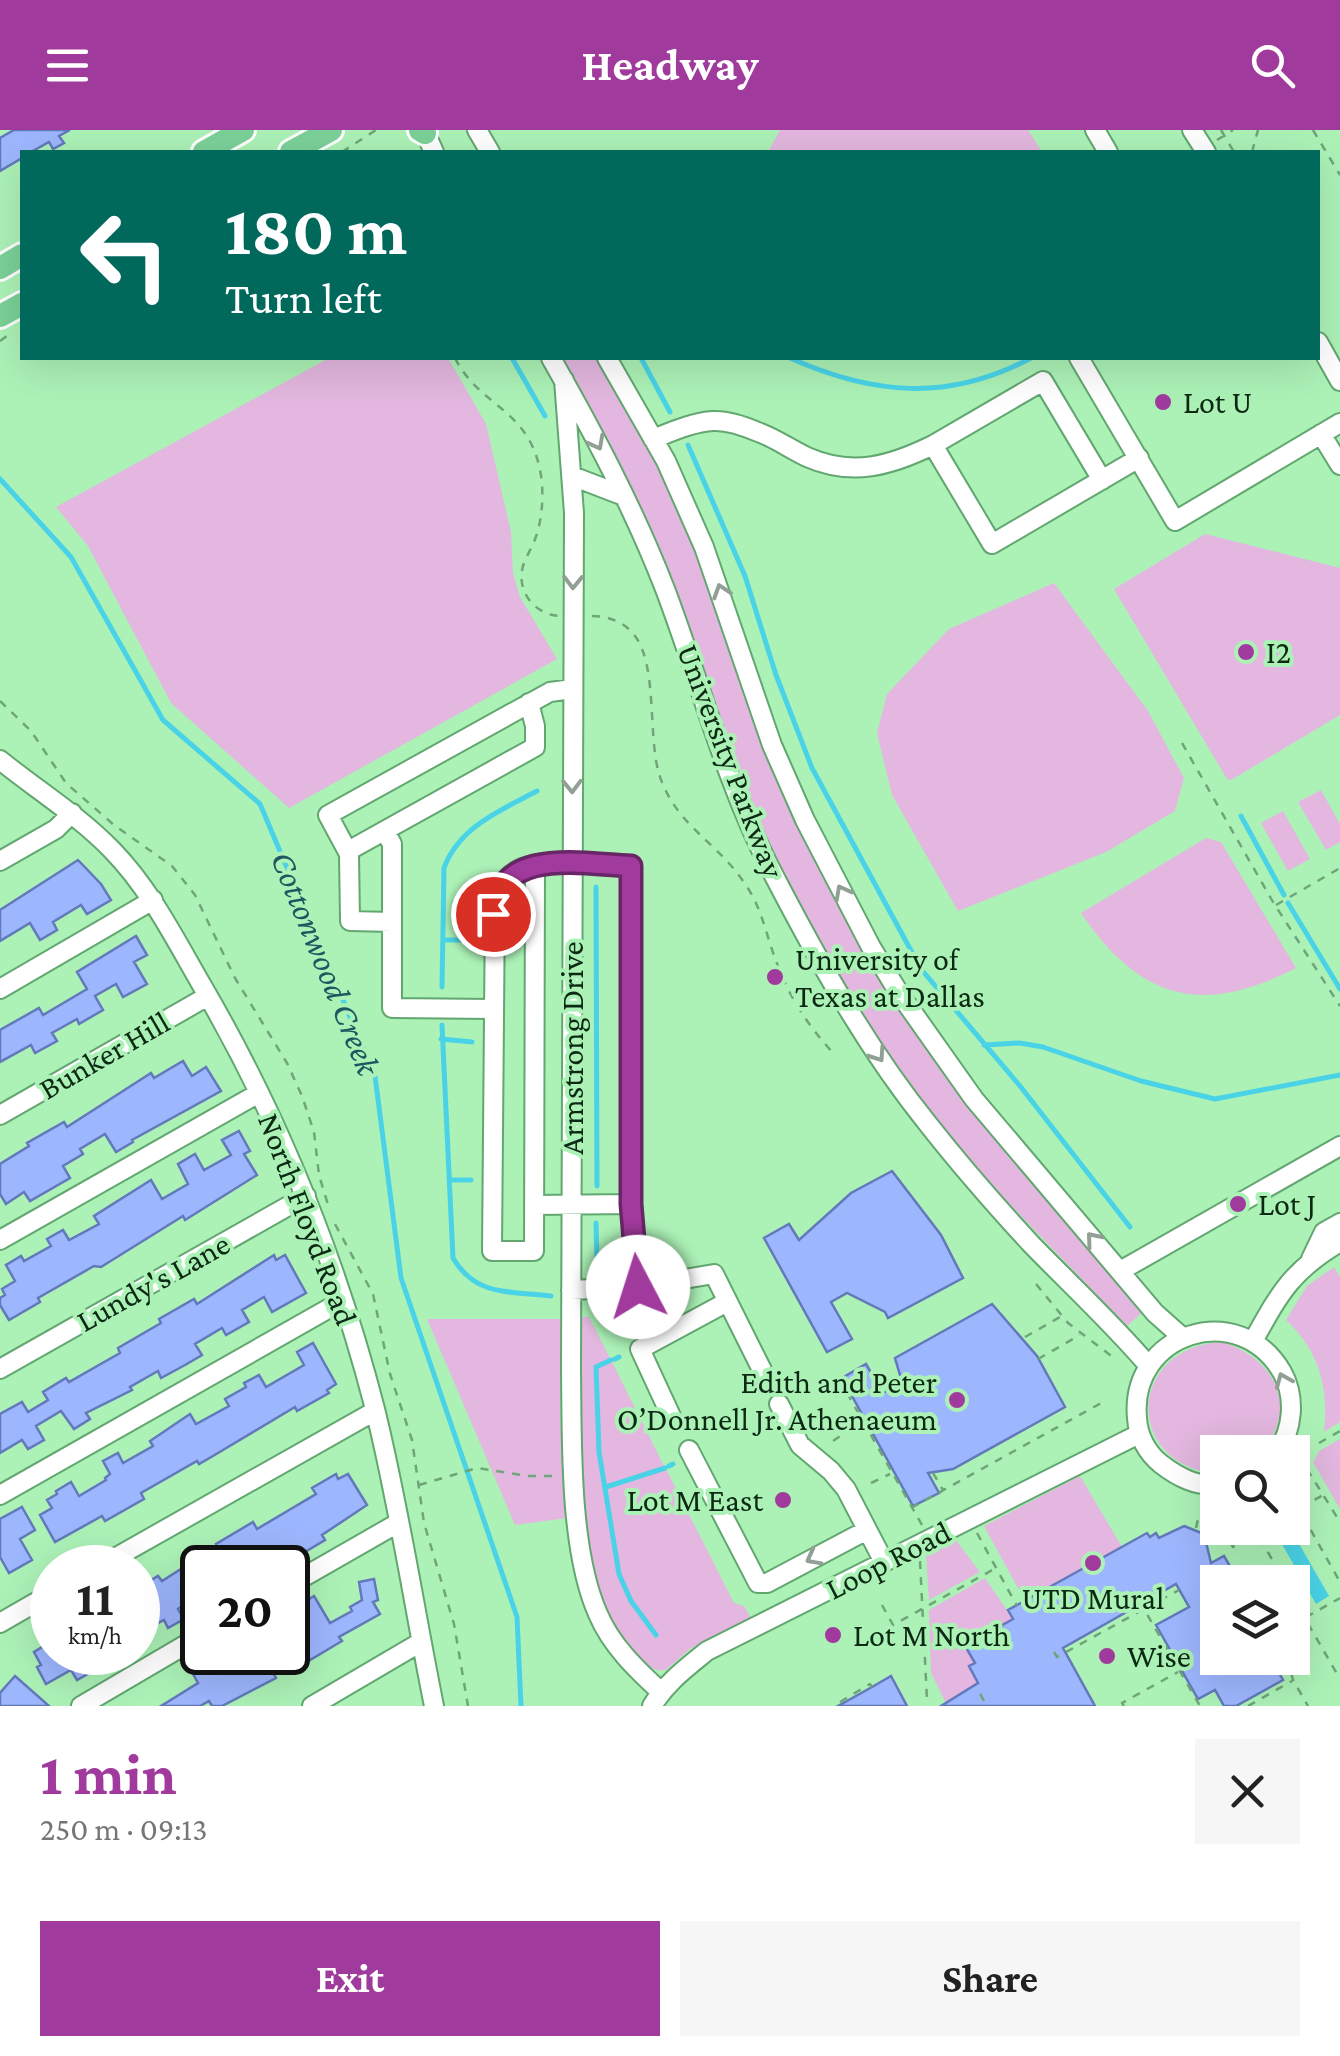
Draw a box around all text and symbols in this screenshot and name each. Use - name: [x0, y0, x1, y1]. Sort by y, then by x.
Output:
- icon: menu: [40, 38, 95, 93]
- icon: search: [1245, 38, 1300, 93]
- text: Headway: [581, 40, 759, 90]
- icon: left: [60, 190, 190, 320]
- text: 180 m: [225, 191, 407, 269]
- text: Turn left: [225, 273, 382, 323]
- place label: Lot U: [1183, 384, 1252, 420]
- marker: Lot U: [1152, 391, 1174, 413]
- one-way arrow: [585, 432, 605, 450]
- one-way arrow: [562, 574, 584, 590]
- one-way arrow: [712, 584, 732, 601]
- place label: I2: [1266, 634, 1291, 670]
- street label: University Parkway: [670, 639, 792, 883]
- marker: I2: [1235, 641, 1257, 663]
- one-way arrow: [561, 779, 582, 795]
- water label: Cottonwood Creek: [263, 846, 389, 1082]
- pin: [451, 872, 536, 957]
- one-way arrow: [834, 885, 854, 903]
- icon: arrive: [466, 887, 521, 942]
- street label: Armstrong Drive: [554, 941, 590, 1155]
- place label: University of Texas at Dallas: [795, 941, 985, 1014]
- marker: University of Texas at Dallas: [764, 966, 786, 988]
- street label: Bunker Hill: [32, 1003, 176, 1107]
- one-way arrow: [866, 1043, 884, 1062]
- street label: North Floyd Road: [251, 1108, 365, 1330]
- place label: Lot J: [1258, 1186, 1316, 1222]
- marker: Lot J: [1227, 1193, 1249, 1215]
- street label: Lundy's Lane: [70, 1225, 236, 1339]
- one-way arrow: [1087, 1233, 1105, 1251]
- position arrow: [586, 1235, 690, 1339]
- place label: Edith and Peter O’Donnell Jr. Athenaeum: [617, 1364, 937, 1437]
- one-way arrow: [1275, 1372, 1295, 1390]
- marker: Edith and Peter O’Donnell Jr. Athenaeum: [946, 1389, 968, 1411]
- map controls: [1200, 1435, 1310, 1675]
- button: search: [1200, 1435, 1310, 1545]
- place label: Lot M East: [627, 1482, 763, 1518]
- marker: Lot M East: [772, 1489, 794, 1511]
- street label: Loop Road: [820, 1513, 957, 1607]
- speed limit sign: 20: [180, 1545, 310, 1675]
- one-way arrow: [805, 1546, 823, 1565]
- marker: UTD Mural: [1082, 1552, 1104, 1574]
- button: layers: [1200, 1565, 1310, 1675]
- text: 11: [76, 1570, 114, 1626]
- place label: UTD Mural: [1022, 1580, 1164, 1616]
- place label: Lot M North: [853, 1617, 1010, 1653]
- text: km/h: [68, 1622, 122, 1649]
- marker: Lot M North: [822, 1624, 844, 1646]
- place label: Wise: [1127, 1638, 1191, 1674]
- marker: Wise: [1096, 1645, 1118, 1667]
- button: close: [1195, 1739, 1300, 1844]
- text: 1 min: [40, 1740, 177, 1807]
- text: 250 m · 09:13: [40, 1811, 207, 1847]
- button: Exit: [40, 1921, 660, 2036]
- button: Share: [680, 1921, 1300, 2036]

